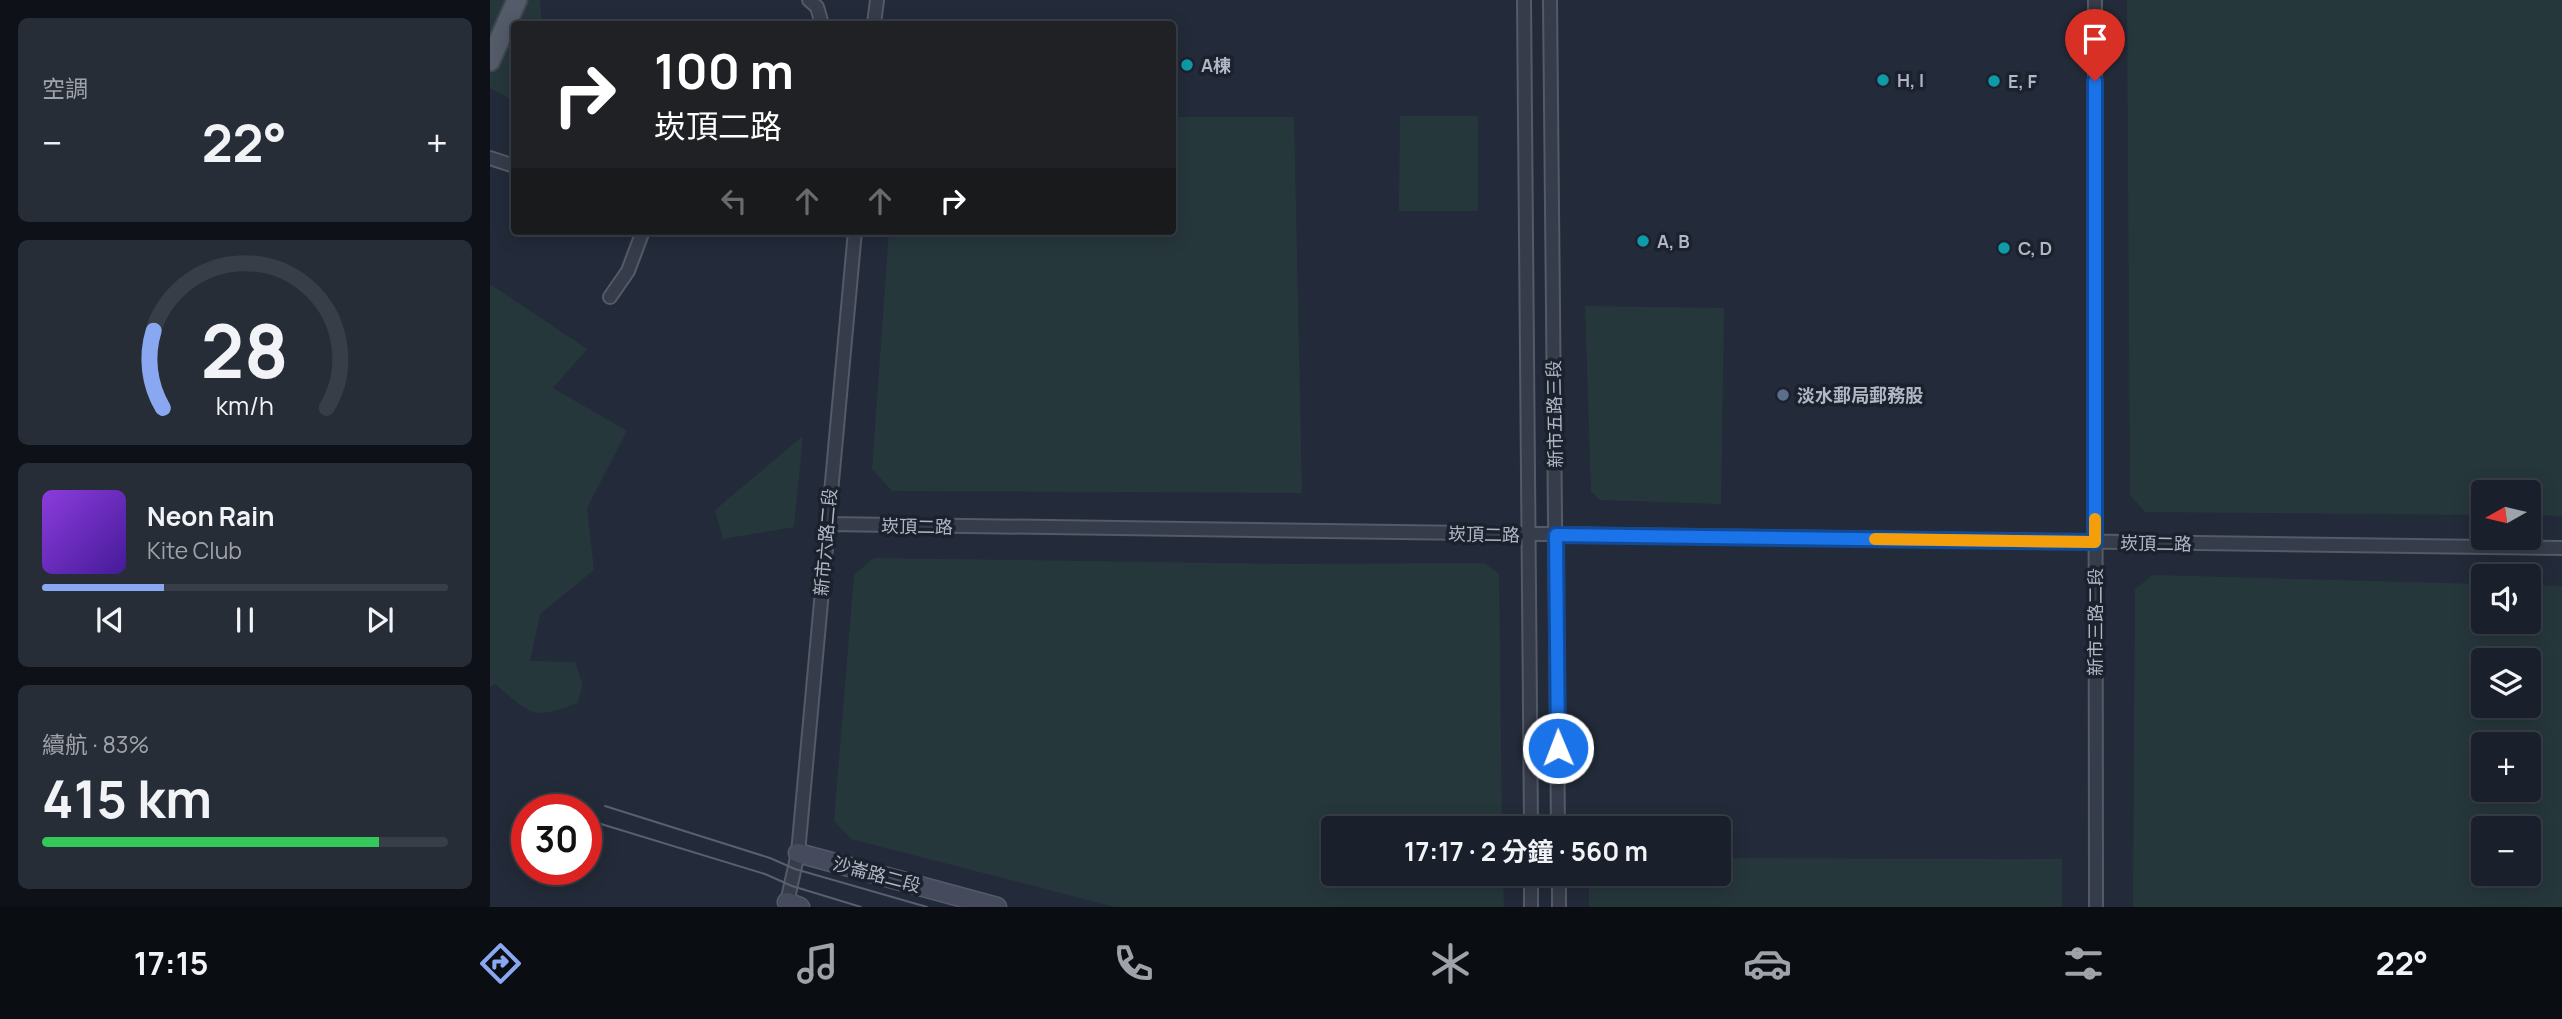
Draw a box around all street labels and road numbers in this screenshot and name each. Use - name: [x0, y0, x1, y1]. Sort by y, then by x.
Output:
- street label: 新市五路三段: [1541, 360, 1567, 468]
- street label: 新市六路二段: [808, 487, 842, 597]
- street label: 崁頂二路: [881, 513, 953, 539]
- street label: 崁頂二路: [1448, 521, 1520, 547]
- street label: 崁頂二路: [2120, 530, 2192, 556]
- street label: 新市三路二段: [2083, 568, 2107, 676]
- street label: 沙崙路二段: [830, 851, 924, 897]

